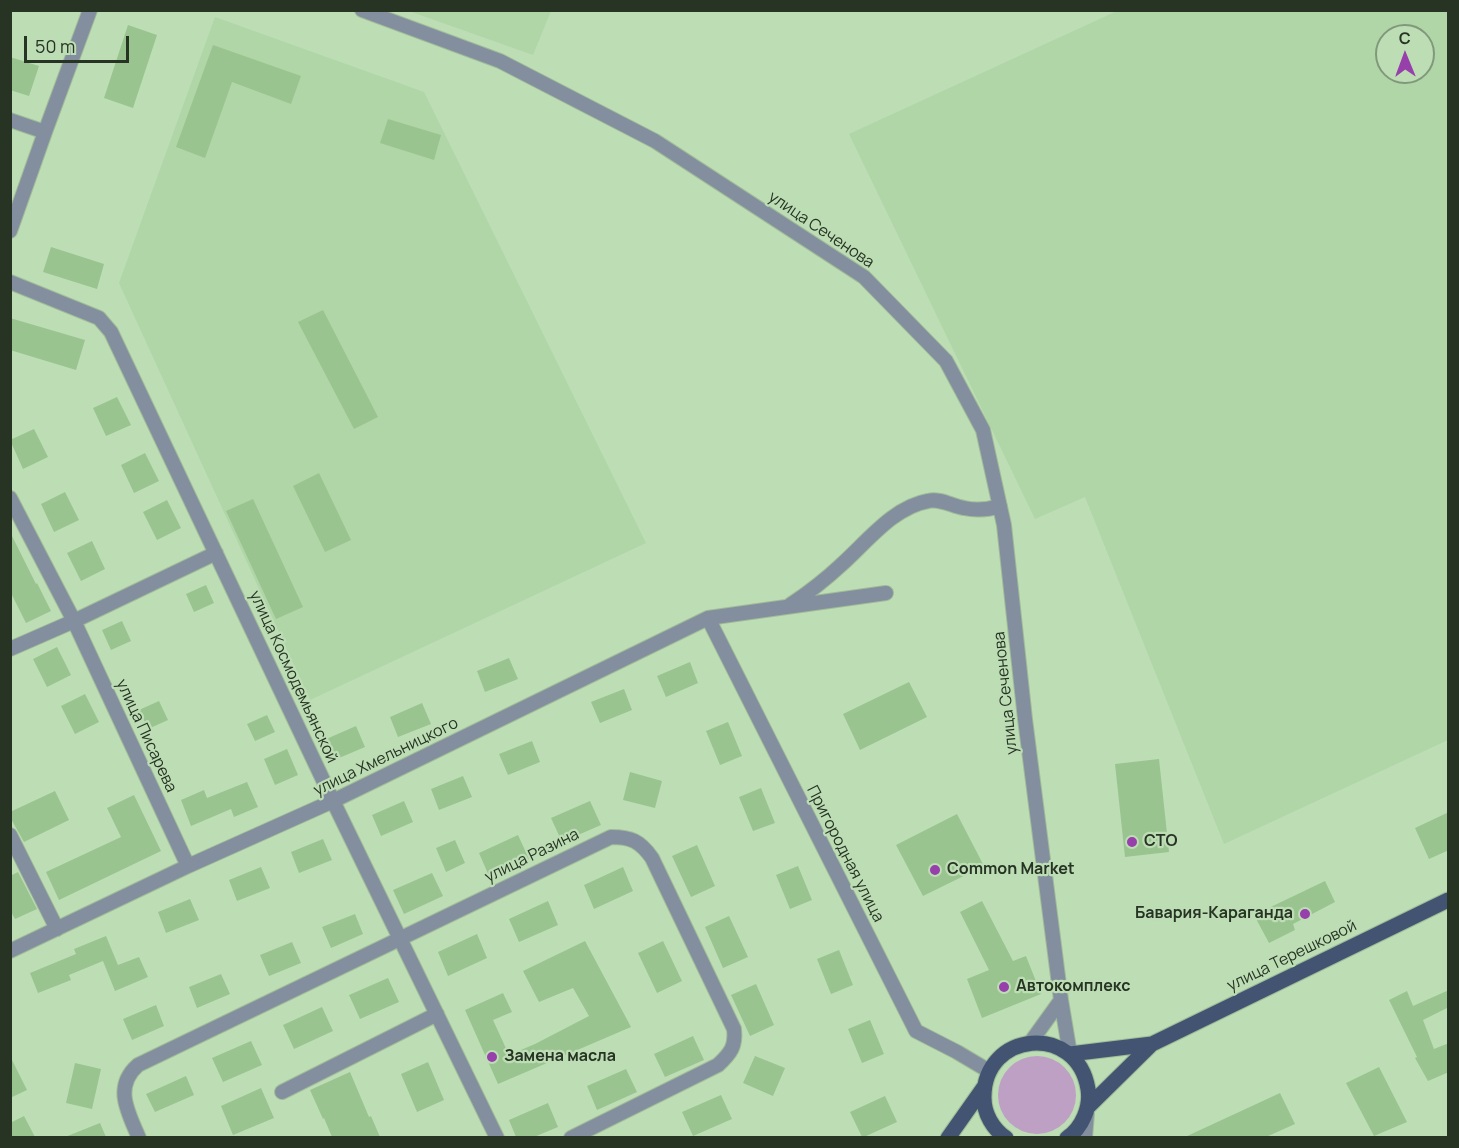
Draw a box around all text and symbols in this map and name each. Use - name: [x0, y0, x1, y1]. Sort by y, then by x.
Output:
- scale bar: [27, 24, 132, 62]
- north arrow: [1375, 24, 1435, 84]
- text: С: [1399, 27, 1411, 49]
- text: 50 m: [35, 34, 75, 58]
- street label: улица Сеченова: [764, 187, 878, 273]
- street label: улица Космодемьянской: [245, 588, 341, 766]
- street label: улица Сеченова: [990, 631, 1022, 755]
- street label: улица Писарева: [111, 676, 181, 796]
- street label: улица Хмельницкого: [311, 714, 461, 800]
- street label: Пригородная улица: [802, 783, 888, 925]
- street label: улица Разина: [482, 825, 582, 887]
- place label: СТО: [1144, 832, 1178, 852]
- marker: СТО: [1125, 835, 1139, 849]
- place label: Common Market: [947, 860, 1075, 880]
- marker: Common Market: [928, 863, 942, 877]
- place label: Бавария-Караганда: [1135, 904, 1293, 924]
- marker: Бавария-Караганда: [1298, 907, 1312, 921]
- street label: улица Терешковой: [1224, 916, 1360, 996]
- place label: Автокомплекс: [1016, 977, 1131, 997]
- marker: Автокомплекс: [997, 980, 1011, 994]
- place label: Замена масла: [504, 1047, 616, 1067]
- marker: Замена масла: [485, 1050, 499, 1064]

